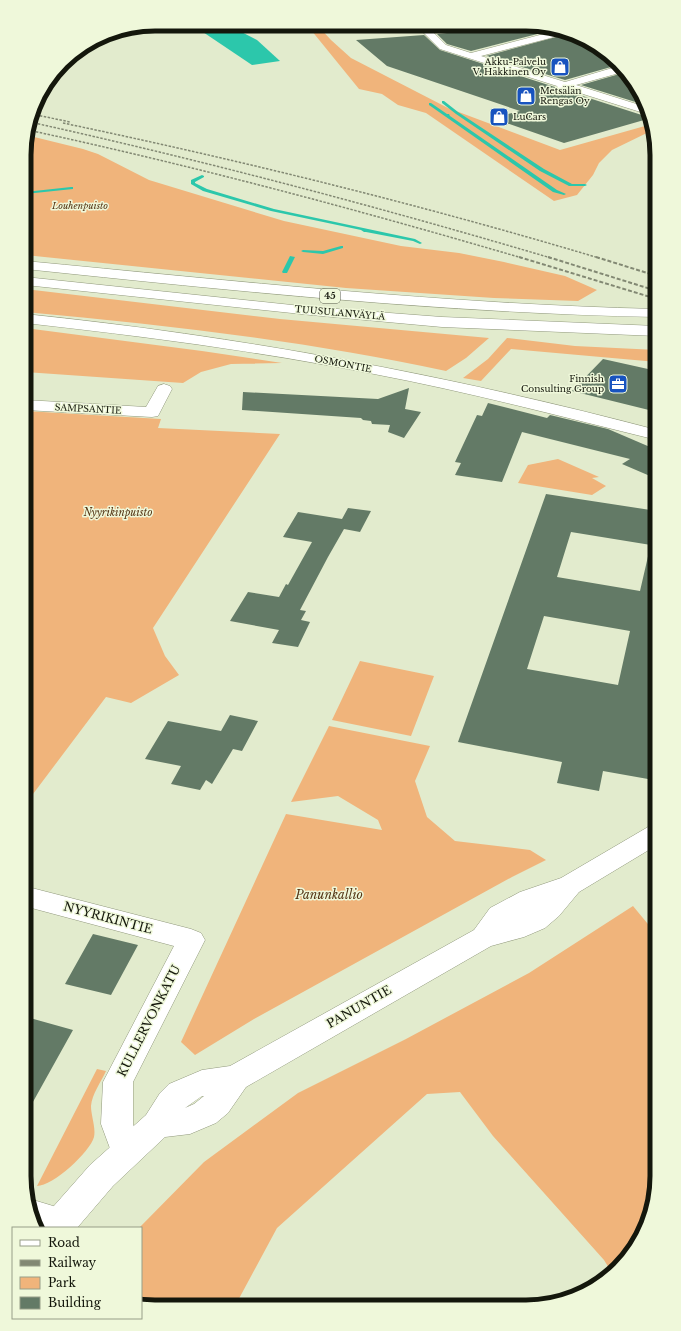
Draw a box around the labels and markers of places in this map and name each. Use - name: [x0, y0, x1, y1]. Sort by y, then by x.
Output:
- place label: Akku-Palvelu V. Häkkinen Oy: [472, 56, 546, 77]
- shop icon: Akku-Palvelu V. Häkkinen Oy: [549, 56, 571, 78]
- shop icon: Metsälän Rengas Oy: [515, 85, 537, 107]
- place label: Metsälän Rengas Oy: [540, 85, 590, 106]
- shop icon: LuCars: [488, 106, 510, 128]
- place label: LuCars: [513, 111, 546, 122]
- place label: Finnish Consulting Group: [521, 373, 604, 394]
- office icon: Finnish Consulting Group: [607, 373, 629, 395]

